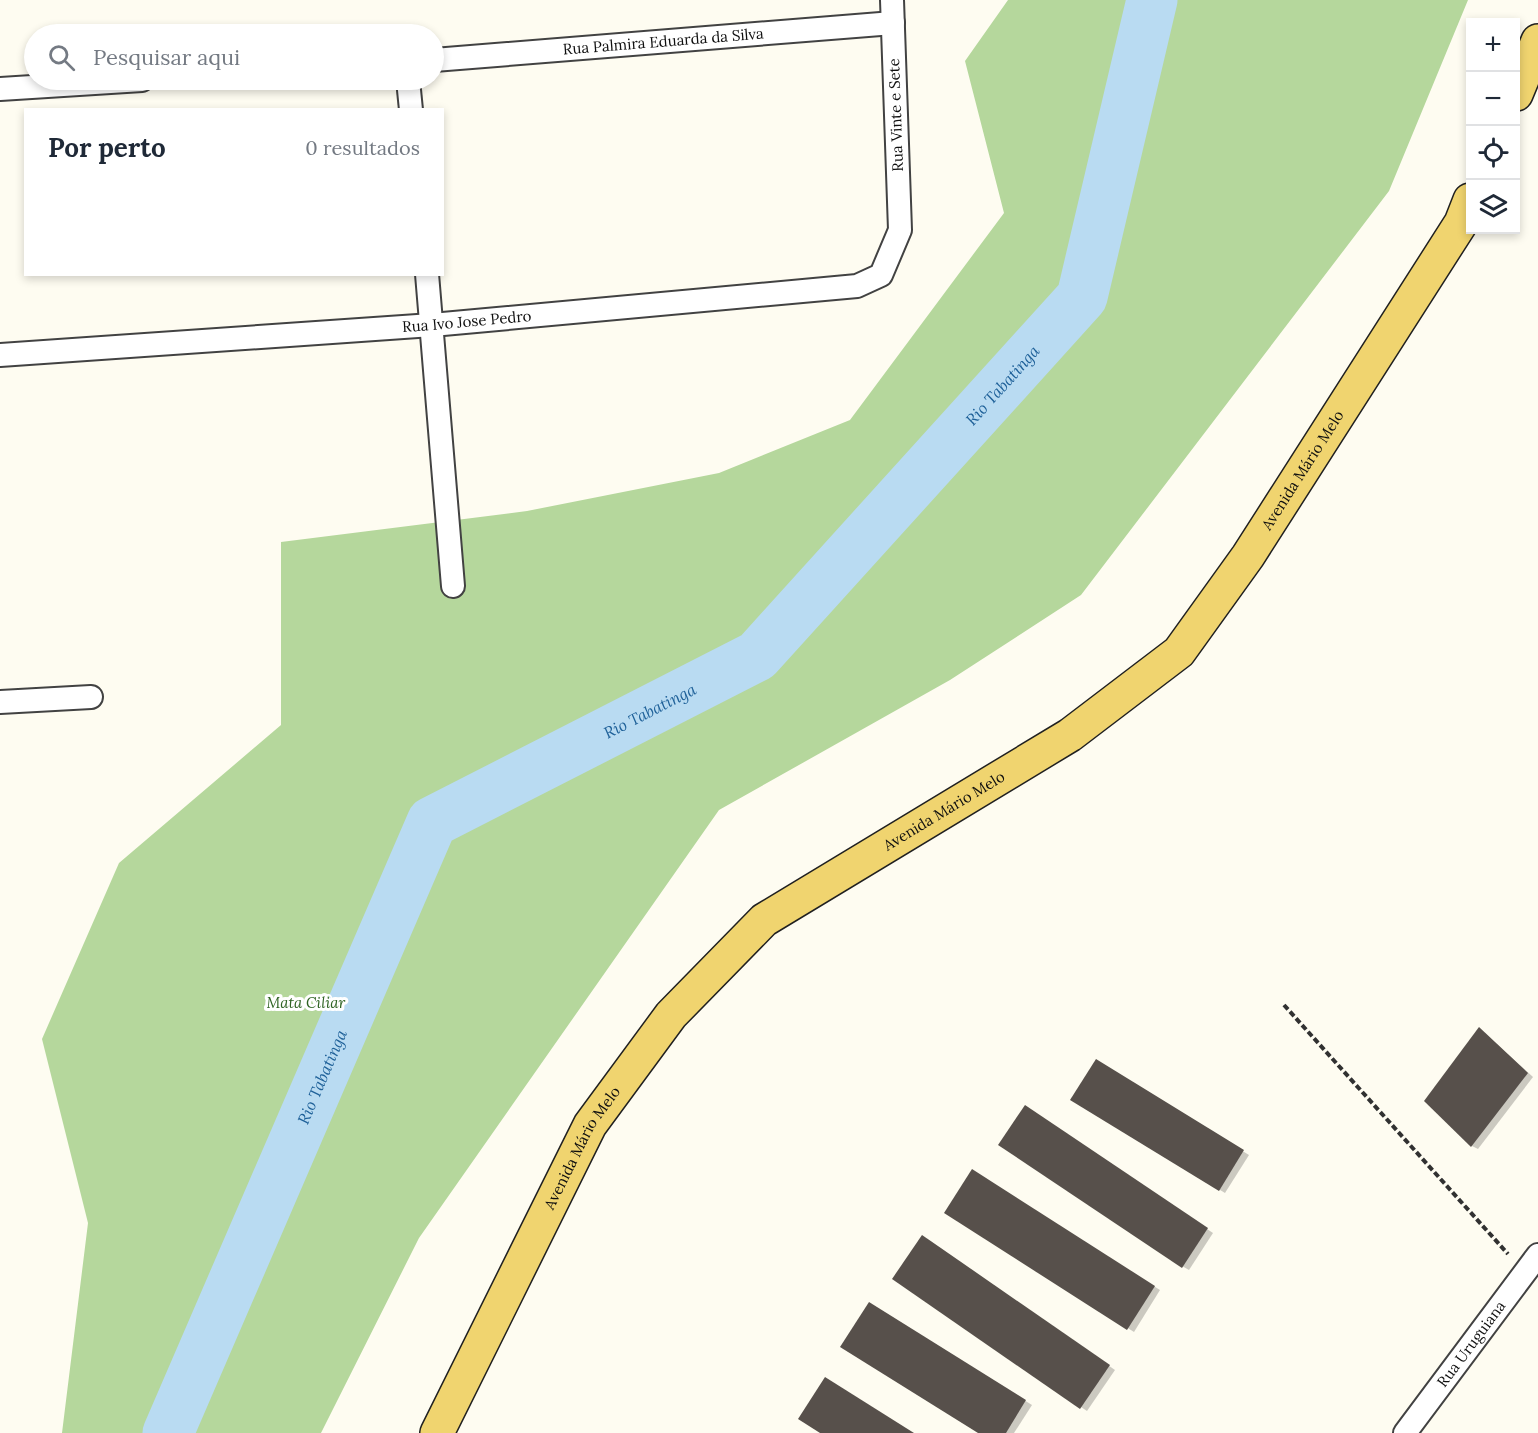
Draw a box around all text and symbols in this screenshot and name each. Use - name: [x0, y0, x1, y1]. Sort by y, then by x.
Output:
- map controls: [1466, 18, 1520, 234]
- button: +: [1466, 18, 1520, 72]
- street label: Rua Palmira Eduarda da Silva: [562, 23, 765, 59]
- search box: [24, 24, 444, 90]
- icon: search: [45, 41, 78, 74]
- text: Pesquisar aqui: [93, 43, 240, 71]
- street label: Rua Vinte e Sete: [884, 58, 907, 172]
- button: −: [1466, 72, 1520, 126]
- button: locate: [1466, 126, 1520, 180]
- text: Por perto: [48, 131, 166, 164]
- text: 0 resultados: [305, 135, 420, 160]
- button: layers: [1466, 180, 1520, 234]
- street label: Rua Ivo Jose Pedro: [402, 306, 532, 336]
- water label: Rio Tabatinga: [961, 341, 1044, 429]
- street label: Avenida Mário Melo: [1257, 406, 1348, 534]
- water label: Rio Tabatinga: [600, 679, 699, 743]
- street label: Avenida Mário Melo: [879, 767, 1008, 855]
- park label: Mata Ciliar: [267, 993, 346, 1012]
- water label: Rio Tabatinga: [293, 1026, 351, 1127]
- street label: Avenida Mário Melo: [539, 1082, 624, 1213]
- street label: Rua Uruguiana: [1433, 1297, 1510, 1391]

